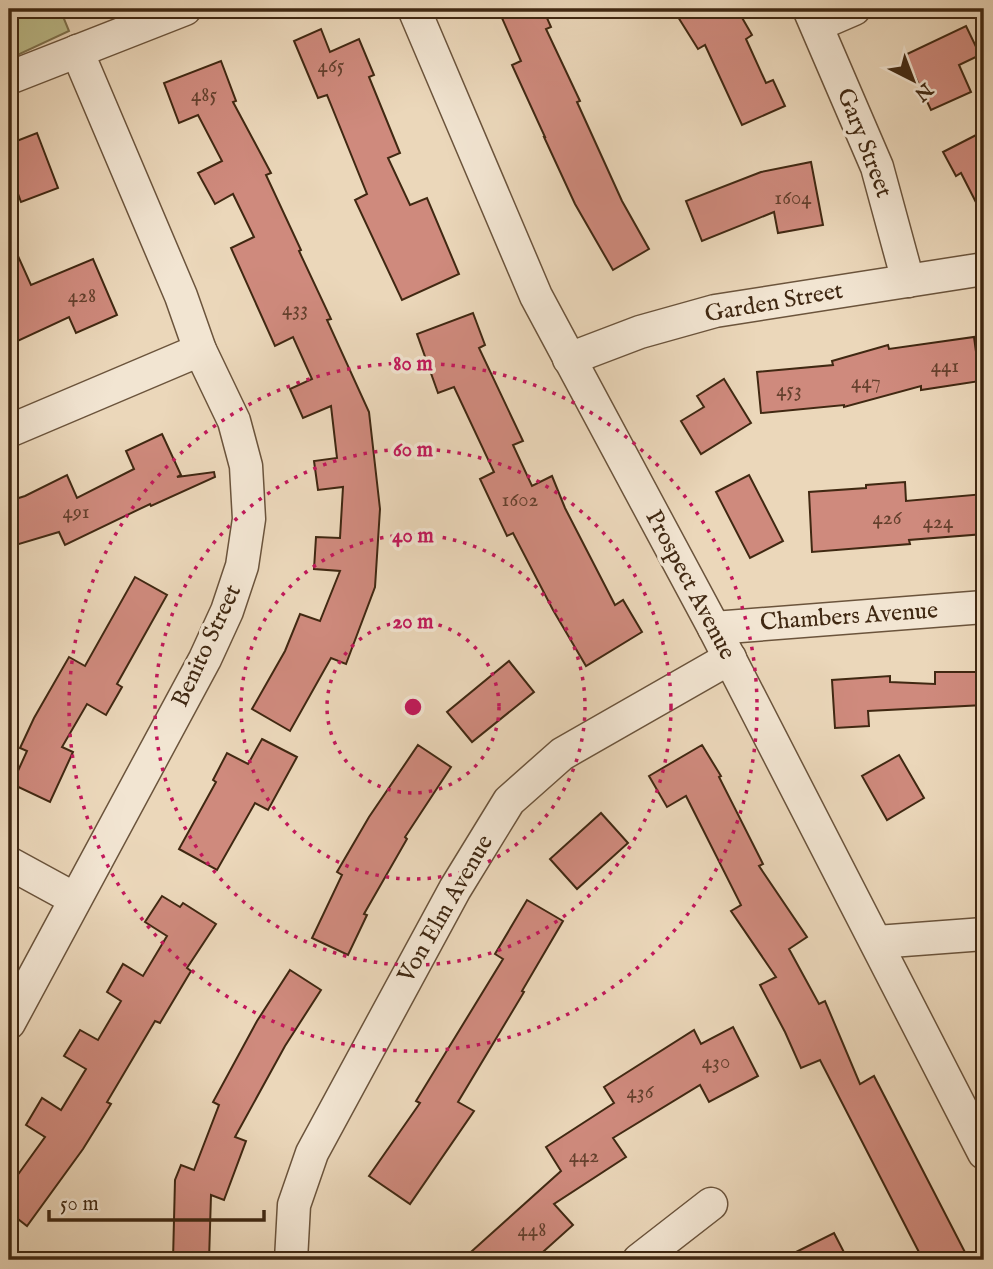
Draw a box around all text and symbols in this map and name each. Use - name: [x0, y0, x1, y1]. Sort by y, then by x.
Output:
- north arrow: [878, 46, 948, 116]
- house number: 465: [318, 53, 345, 80]
- text: N: [908, 76, 938, 106]
- house number: 485: [191, 82, 217, 109]
- street label: Gary Street: [829, 84, 899, 202]
- house number: 1604: [774, 185, 812, 212]
- street label: Garden Street: [703, 276, 845, 330]
- house number: 428: [68, 283, 96, 310]
- house number: 433: [282, 296, 308, 323]
- text: 80 m: [393, 351, 433, 378]
- house number: 441: [931, 353, 959, 380]
- house number: 447: [851, 369, 881, 396]
- house number: 453: [776, 377, 802, 404]
- text: 60 m: [393, 437, 434, 464]
- house number: 1602: [502, 487, 539, 514]
- house number: 491: [62, 499, 90, 526]
- street label: Prospect Avenue: [638, 505, 742, 665]
- house number: 426: [872, 505, 903, 532]
- house number: 424: [923, 509, 954, 536]
- text: 40 m: [392, 523, 434, 550]
- street label: Benito Street: [165, 580, 249, 712]
- street label: Chambers Avenue: [759, 595, 939, 639]
- text: 20 m: [393, 609, 434, 636]
- centre of rings: [401, 695, 425, 719]
- street label: Von Elm Avenue: [391, 830, 501, 989]
- house number: 430: [702, 1049, 730, 1076]
- house number: 436: [627, 1079, 655, 1106]
- house number: 442: [569, 1143, 599, 1170]
- scale bar: [49, 1178, 264, 1222]
- text: 50 m: [60, 1191, 99, 1218]
- house number: 448: [518, 1217, 546, 1244]

